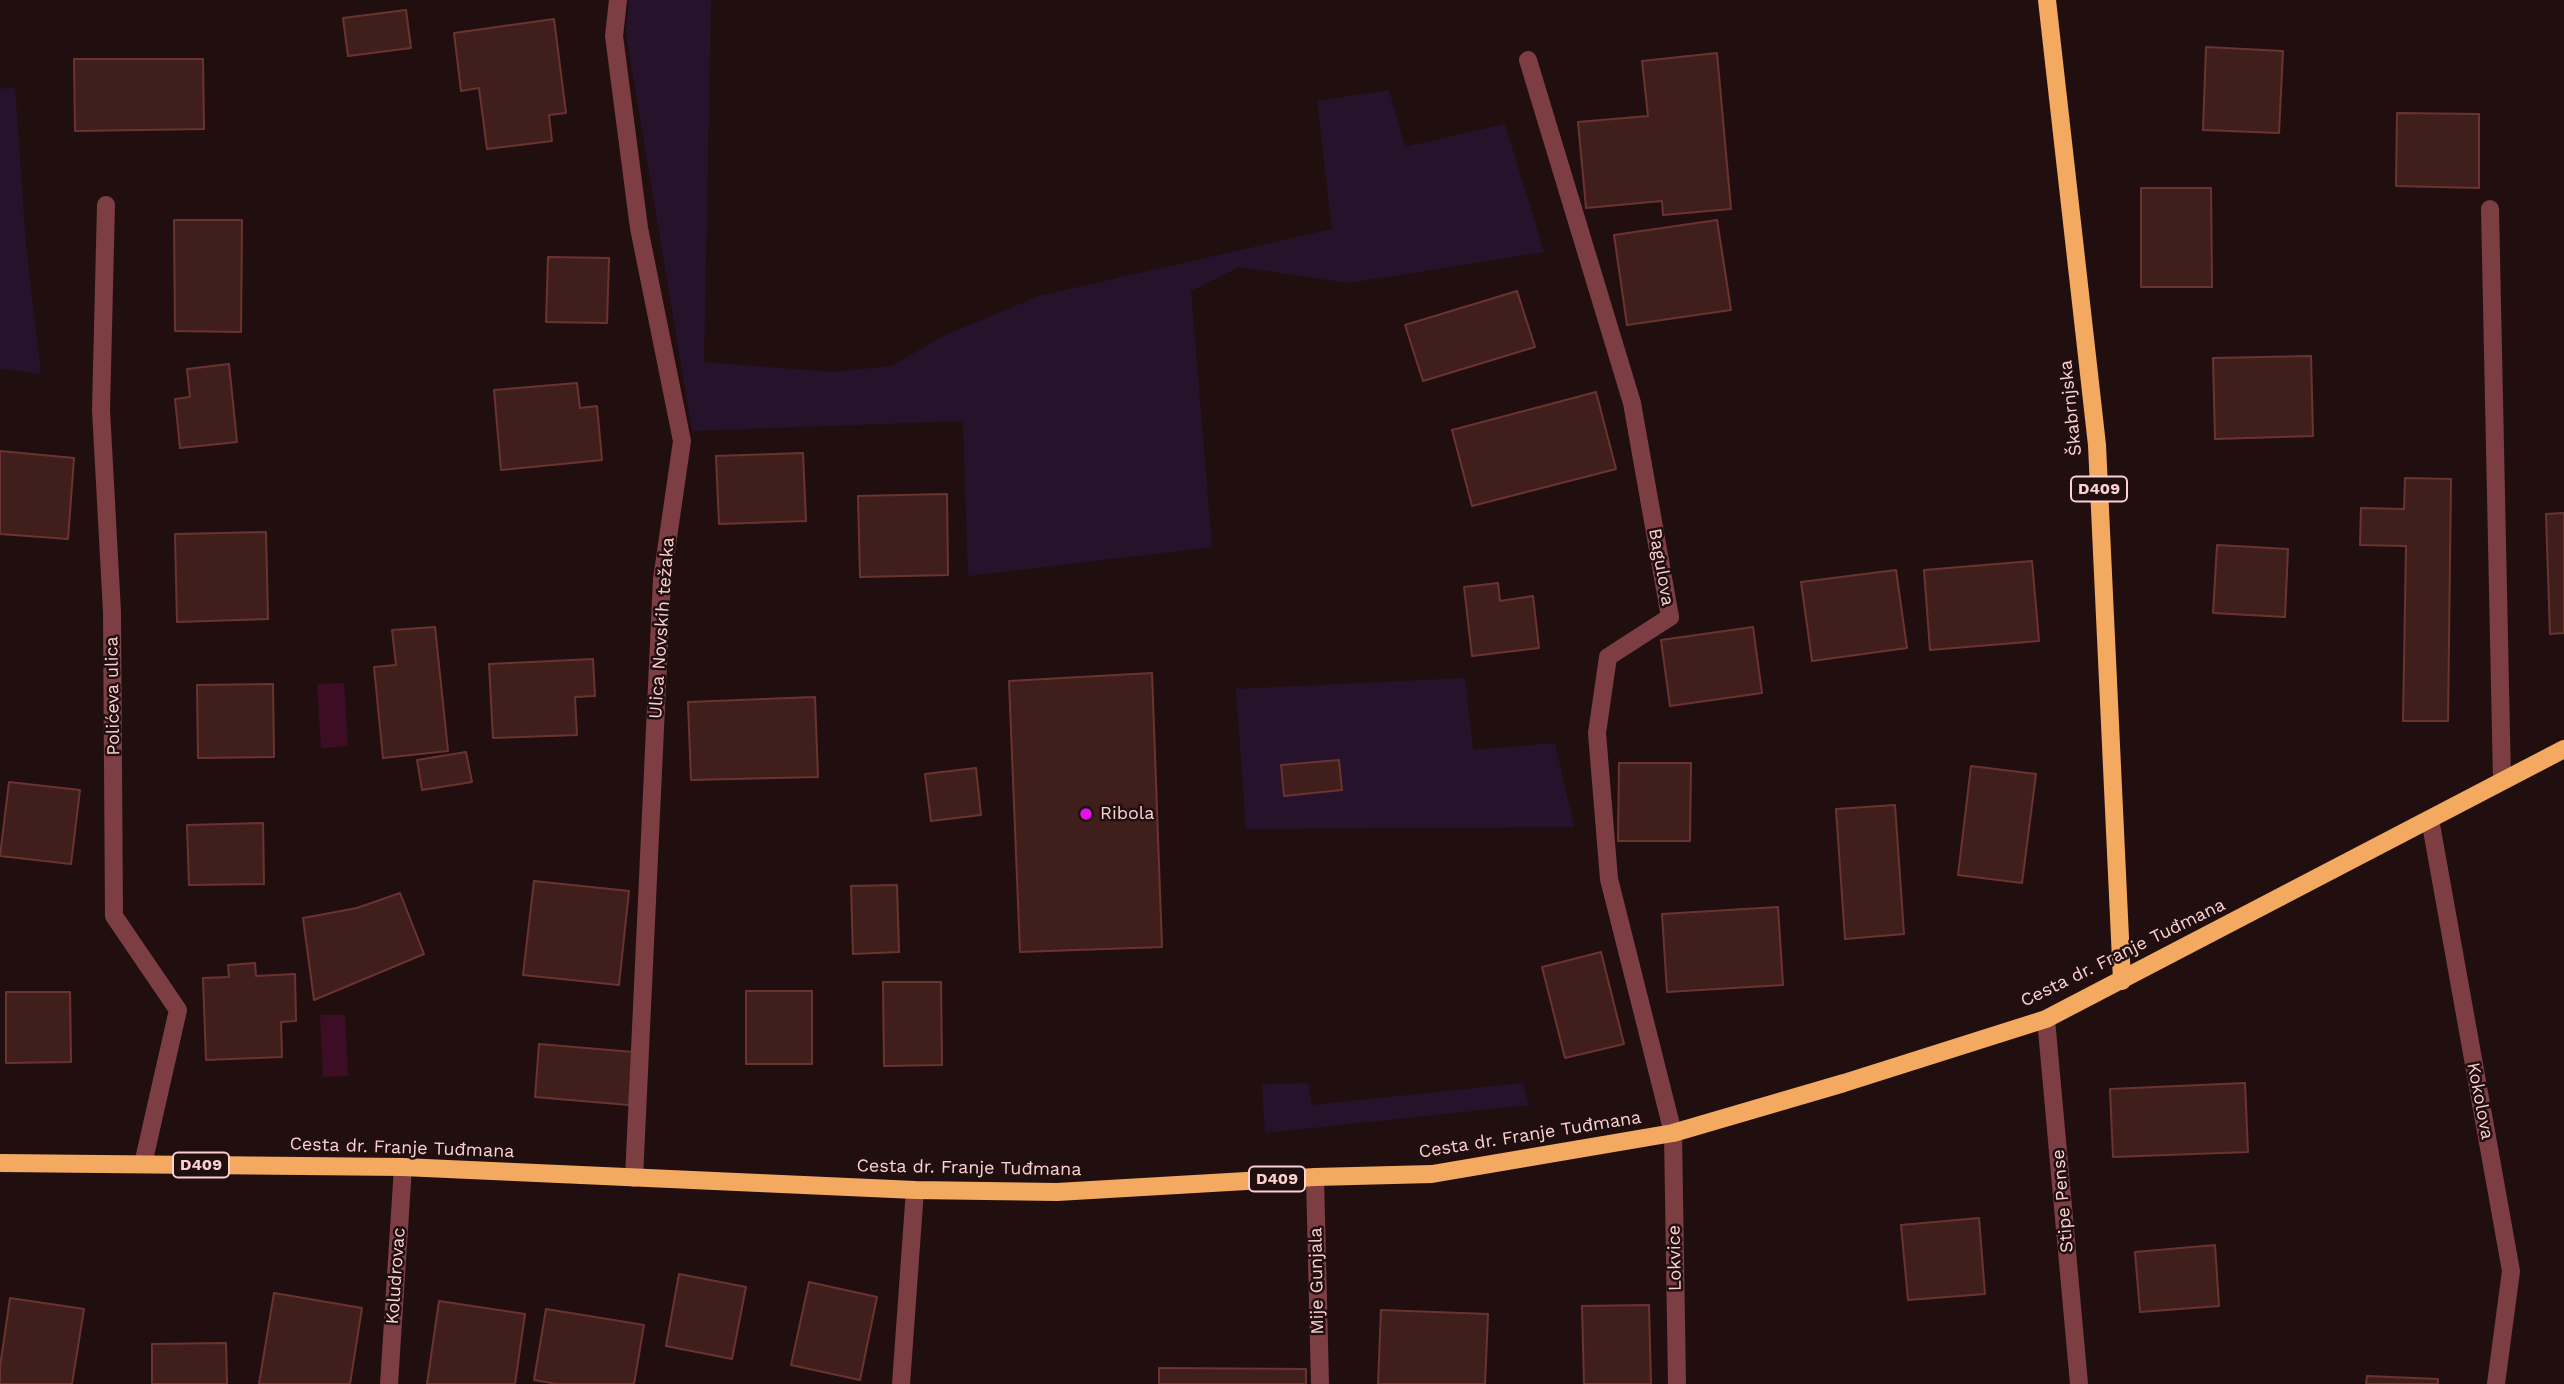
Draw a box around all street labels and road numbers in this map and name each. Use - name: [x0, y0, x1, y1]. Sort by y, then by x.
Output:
- street label: Škabrnjska: [2055, 359, 2087, 457]
- road number: D409: [2071, 476, 2127, 502]
- street label: Bagulova: [1644, 527, 1678, 607]
- street label: Ulica Novskih težaka: [645, 536, 679, 720]
- street label: Polićeva ulica: [101, 636, 125, 756]
- street label: Cesta dr. Franje Tuđmana: [2017, 894, 2229, 1012]
- street label: Kokolova: [2462, 1061, 2498, 1141]
- street label: Cesta dr. Franje Tuđmana: [1417, 1107, 1643, 1163]
- street label: Cesta dr. Franje Tuđmana: [289, 1133, 515, 1163]
- street label: Stipe Pense: [2048, 1148, 2078, 1254]
- road number: D409: [173, 1152, 229, 1177]
- street label: Cesta dr. Franje Tuđmana: [856, 1155, 1082, 1181]
- road number: D409: [1249, 1166, 1305, 1191]
- street label: Lokvice: [1664, 1225, 1686, 1291]
- street label: Koludrovac: [382, 1227, 410, 1325]
- street label: Mije Gunjala: [1305, 1227, 1329, 1335]

